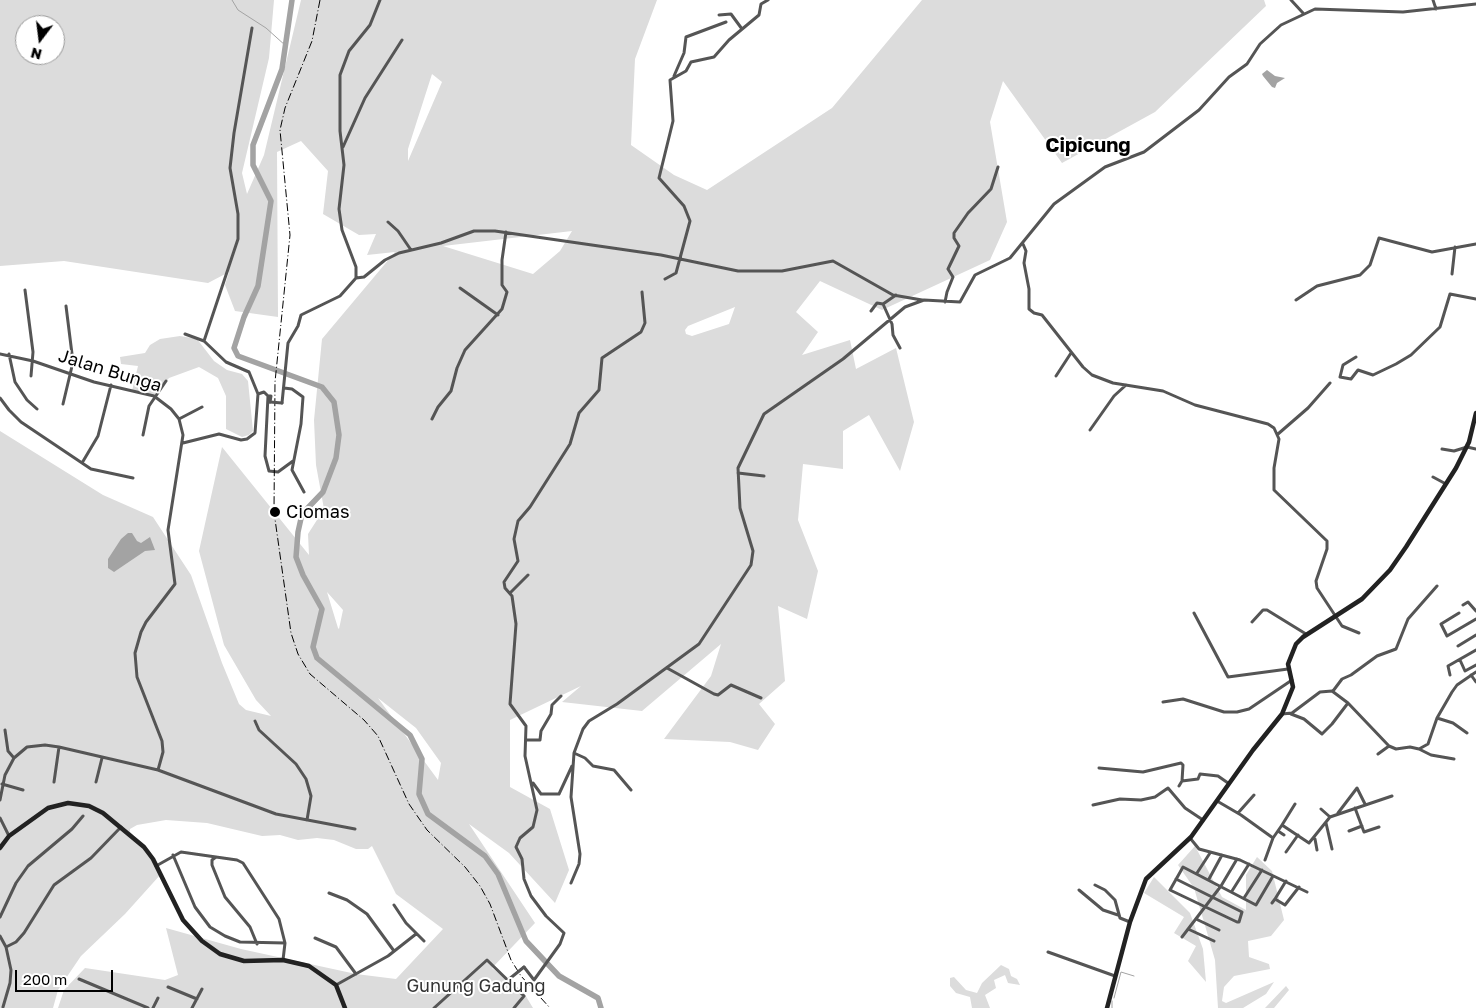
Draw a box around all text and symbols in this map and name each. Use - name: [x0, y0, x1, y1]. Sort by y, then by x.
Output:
- north arrow: [15, 15, 65, 65]
- text: N: [29, 44, 44, 64]
- district label: Cipicung: [1045, 134, 1131, 158]
- street label: Jalan Bunga: [56, 345, 164, 397]
- place label: Ciomas: [286, 501, 350, 523]
- marker: Ciomas: [268, 505, 282, 519]
- scale bar: [18, 960, 115, 992]
- text: 200 m: [23, 970, 67, 988]
- park label: Gunung Gadung: [406, 975, 546, 997]

